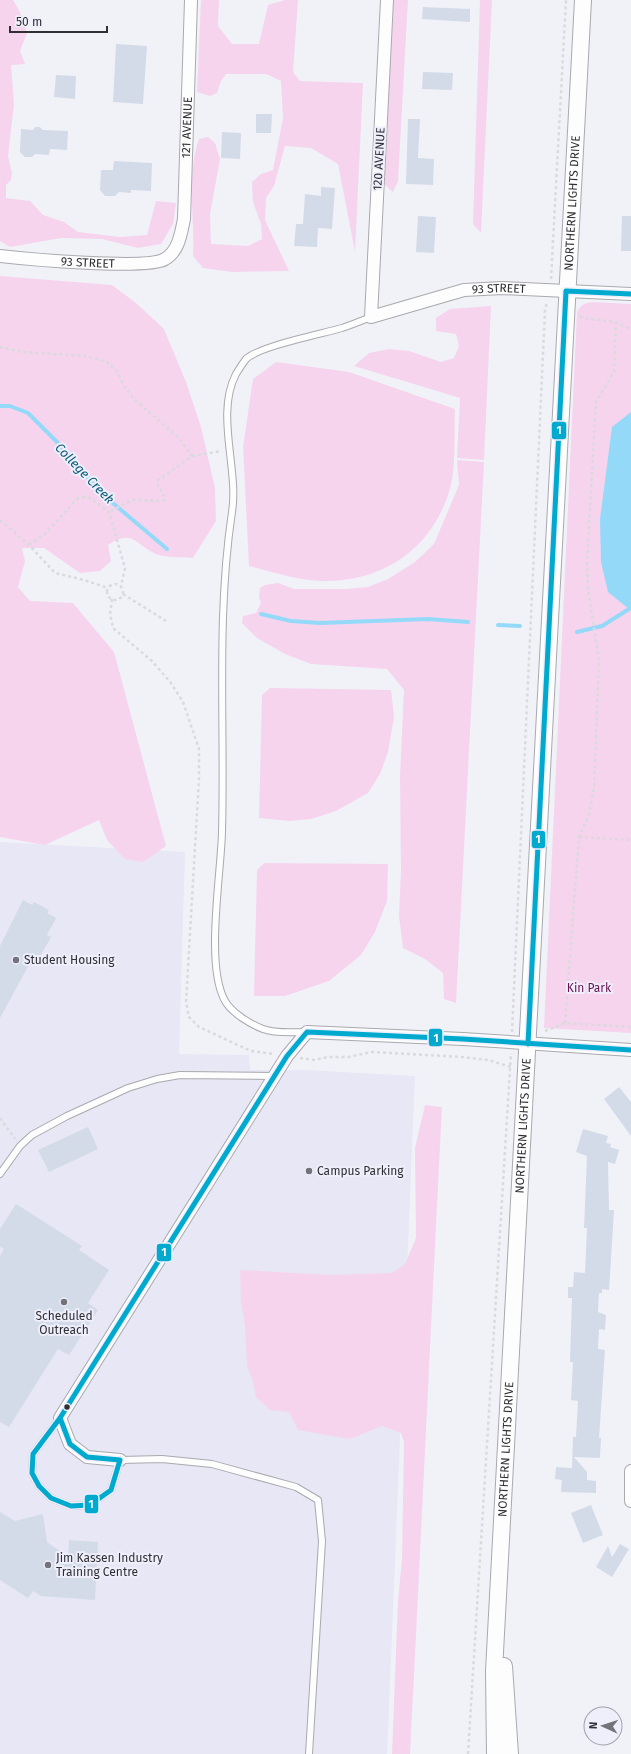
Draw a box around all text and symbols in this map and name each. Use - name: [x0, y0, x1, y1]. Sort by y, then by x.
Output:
- scale bar: [10, 8, 107, 34]
- text: 50 m: [16, 15, 42, 29]
- street label: 121 AVENUE: [179, 97, 195, 159]
- street label: 120 AVENUE: [370, 127, 388, 191]
- street label: NORTHERN LIGHTS DRIVE: [562, 135, 583, 271]
- street label: 93 STREET: [60, 254, 116, 271]
- street label: 93 STREET: [471, 281, 527, 297]
- line badge: 1: [551, 421, 567, 440]
- text: 1: [556, 424, 562, 437]
- water label: College Creek: [52, 440, 117, 507]
- line badge: 1: [531, 830, 546, 849]
- text: 1: [535, 833, 541, 846]
- place label: Student Housing: [24, 953, 115, 967]
- marker: Student Housing: [11, 955, 21, 965]
- park label: Kin Park: [567, 981, 612, 995]
- line badge: 1: [428, 1028, 443, 1047]
- text: 1: [433, 1032, 439, 1045]
- street label: NORTHERN LIGHTS DRIVE: [512, 1058, 534, 1194]
- place label: Campus Parking: [317, 1164, 404, 1178]
- marker: Campus Parking: [304, 1166, 314, 1176]
- line badge: 1: [156, 1243, 172, 1262]
- text: 1: [161, 1246, 167, 1259]
- marker: Scheduled Outreach: [59, 1297, 69, 1307]
- place label: Scheduled Outreach: [35, 1309, 93, 1337]
- street label: NORTHERN LIGHTS DRIVE: [495, 1381, 516, 1517]
- unlabelled marker: [62, 1402, 72, 1412]
- line badge: 1: [84, 1494, 99, 1514]
- text: 1: [88, 1498, 94, 1511]
- place label: Jim Kassen Industry Training Centre: [56, 1551, 163, 1579]
- marker: Jim Kassen Industry Training Centre: [43, 1560, 53, 1570]
- north arrow: [583, 1706, 623, 1746]
- text: N: [587, 1722, 600, 1729]

